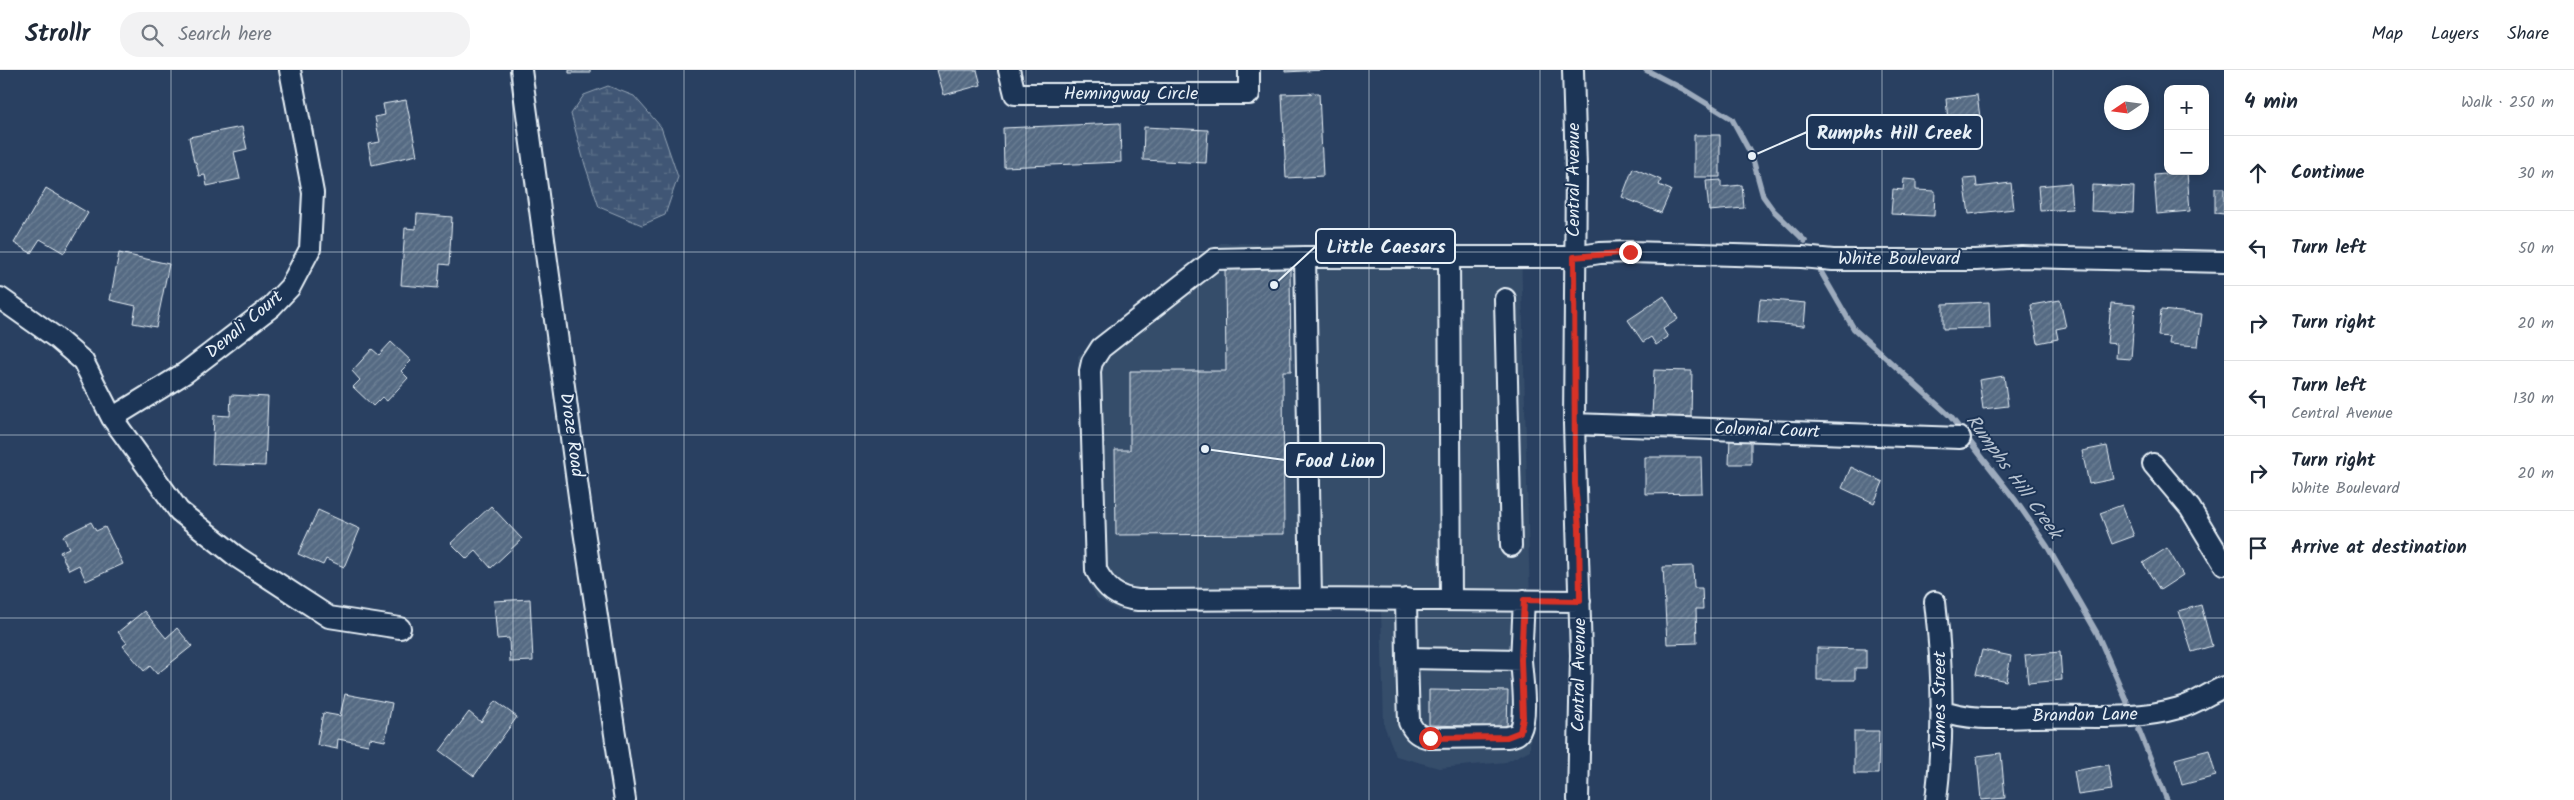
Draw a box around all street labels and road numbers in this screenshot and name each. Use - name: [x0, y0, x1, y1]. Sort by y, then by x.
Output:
- street label: Hemingway Circle: [1064, 80, 1198, 109]
- street label: Central Avenue: [1560, 123, 1589, 237]
- street label: White Boulevard: [1838, 245, 1961, 274]
- street label: Denali Court: [200, 283, 291, 366]
- street label: Droze Road: [551, 391, 591, 480]
- street label: Colonial Court: [1714, 415, 1821, 447]
- street label: Central Avenue: [1565, 618, 1595, 732]
- street label: James Street: [1926, 650, 1955, 751]
- street label: Brandon Lane: [2032, 701, 2138, 731]

